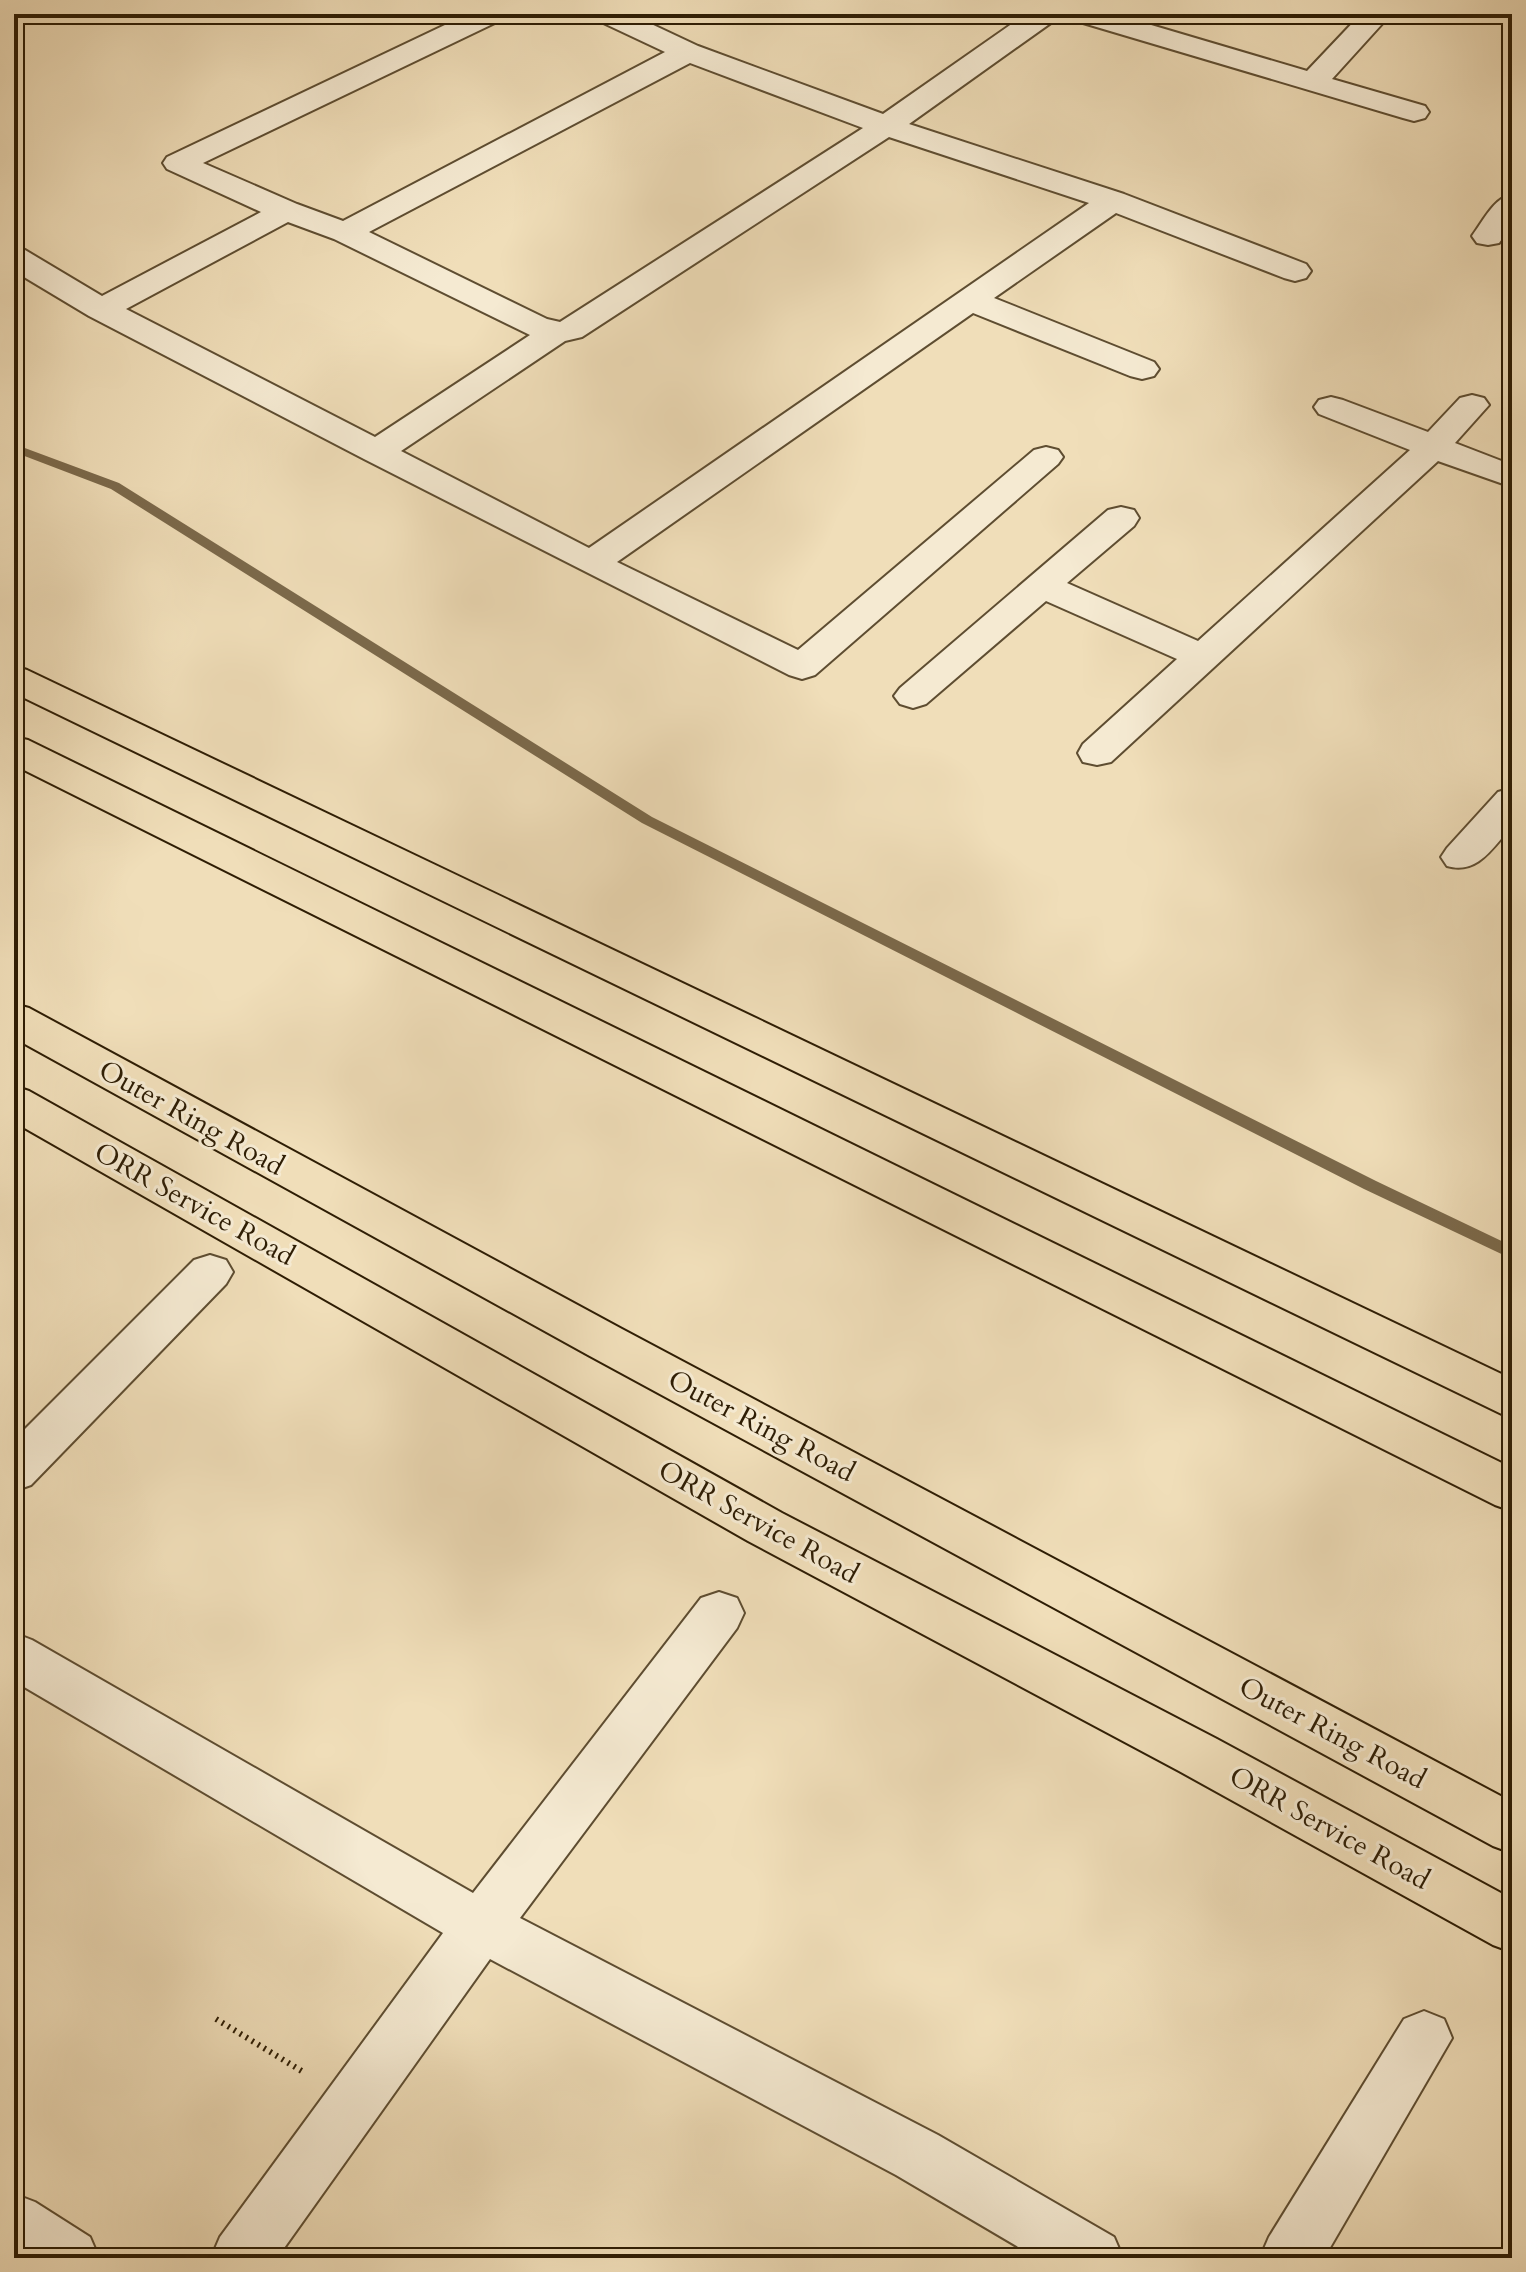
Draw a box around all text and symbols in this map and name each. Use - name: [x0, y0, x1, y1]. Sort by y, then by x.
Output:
- street label: Outer Ring Road: [92, 1051, 291, 1185]
- street label: ORR Service Road: [87, 1133, 302, 1275]
- street label: Outer Ring Road: [661, 1361, 862, 1491]
- street label: ORR Service Road: [651, 1451, 866, 1593]
- street label: Outer Ring Road: [1232, 1668, 1433, 1798]
- street label: ORR Service Road: [1222, 1757, 1437, 1899]

